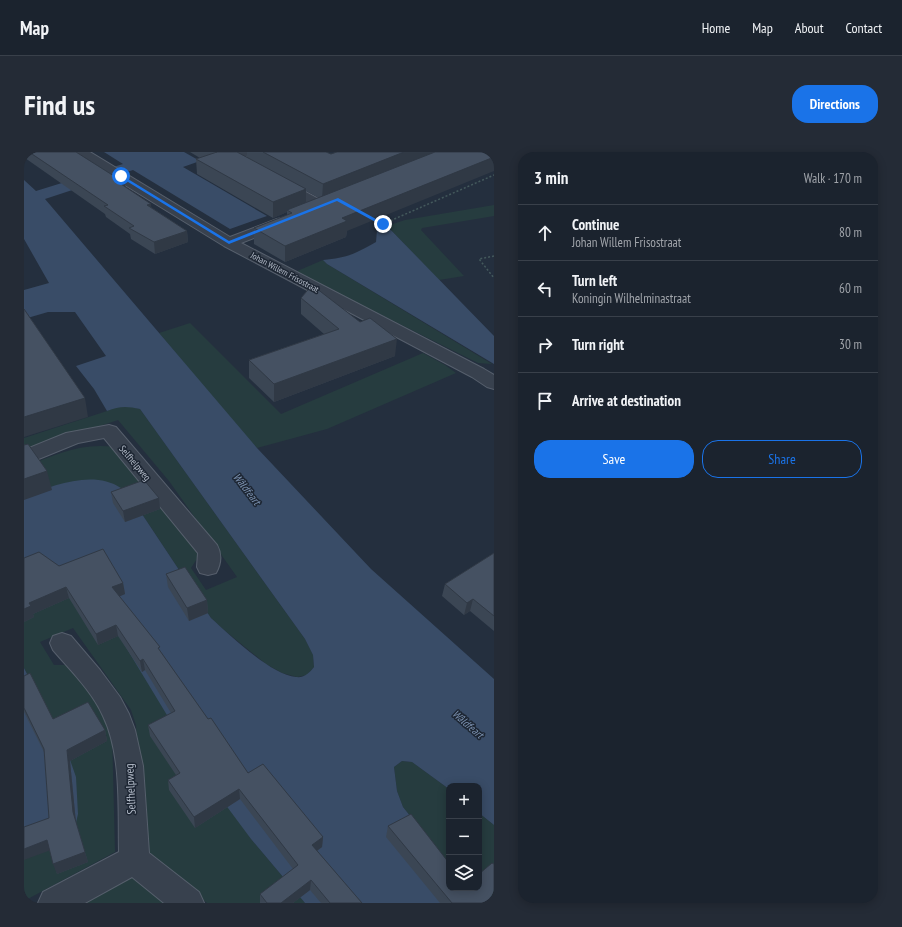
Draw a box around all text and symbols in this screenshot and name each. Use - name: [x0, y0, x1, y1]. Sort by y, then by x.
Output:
- text: Map: [20, 16, 49, 40]
- text: Home: [702, 19, 730, 37]
- text: Map: [752, 19, 773, 37]
- text: About: [795, 19, 824, 37]
- text: Contact: [846, 19, 882, 37]
- button: Directions: [792, 85, 878, 123]
- text: Find us: [24, 86, 95, 123]
- route start: [112, 167, 130, 185]
- text: 3 min: [534, 167, 568, 189]
- text: Walk · 170 m: [804, 170, 862, 187]
- route end: [374, 215, 392, 233]
- text: Continue: [572, 215, 619, 234]
- icon: ahead: [534, 222, 556, 244]
- text: 80 m: [839, 224, 862, 241]
- text: Johan Willem Frisostraat: [572, 234, 681, 251]
- street label: Johan Willem Frisostraat: [248, 249, 321, 295]
- text: Turn left: [572, 271, 617, 290]
- icon: left: [534, 278, 556, 300]
- text: 60 m: [839, 280, 862, 297]
- text: Koningin Wilhelminastraat: [572, 290, 691, 307]
- icon: right: [534, 334, 556, 356]
- text: Turn right: [572, 335, 624, 354]
- text: 30 m: [839, 336, 862, 353]
- icon: arrive: [534, 390, 556, 412]
- text: Arrive at destination: [572, 391, 681, 410]
- button: Save: [534, 440, 694, 478]
- button: Share: [702, 440, 862, 478]
- street label: Selfhelpweg: [116, 442, 154, 484]
- water label: Wâldfeart: [230, 470, 265, 509]
- water label: Wâldfeart: [450, 707, 488, 743]
- street label: Selfhelpweg: [121, 763, 139, 815]
- map controls: [446, 783, 482, 891]
- button: +: [446, 783, 482, 819]
- button: −: [446, 819, 482, 855]
- button: layers: [446, 855, 482, 891]

